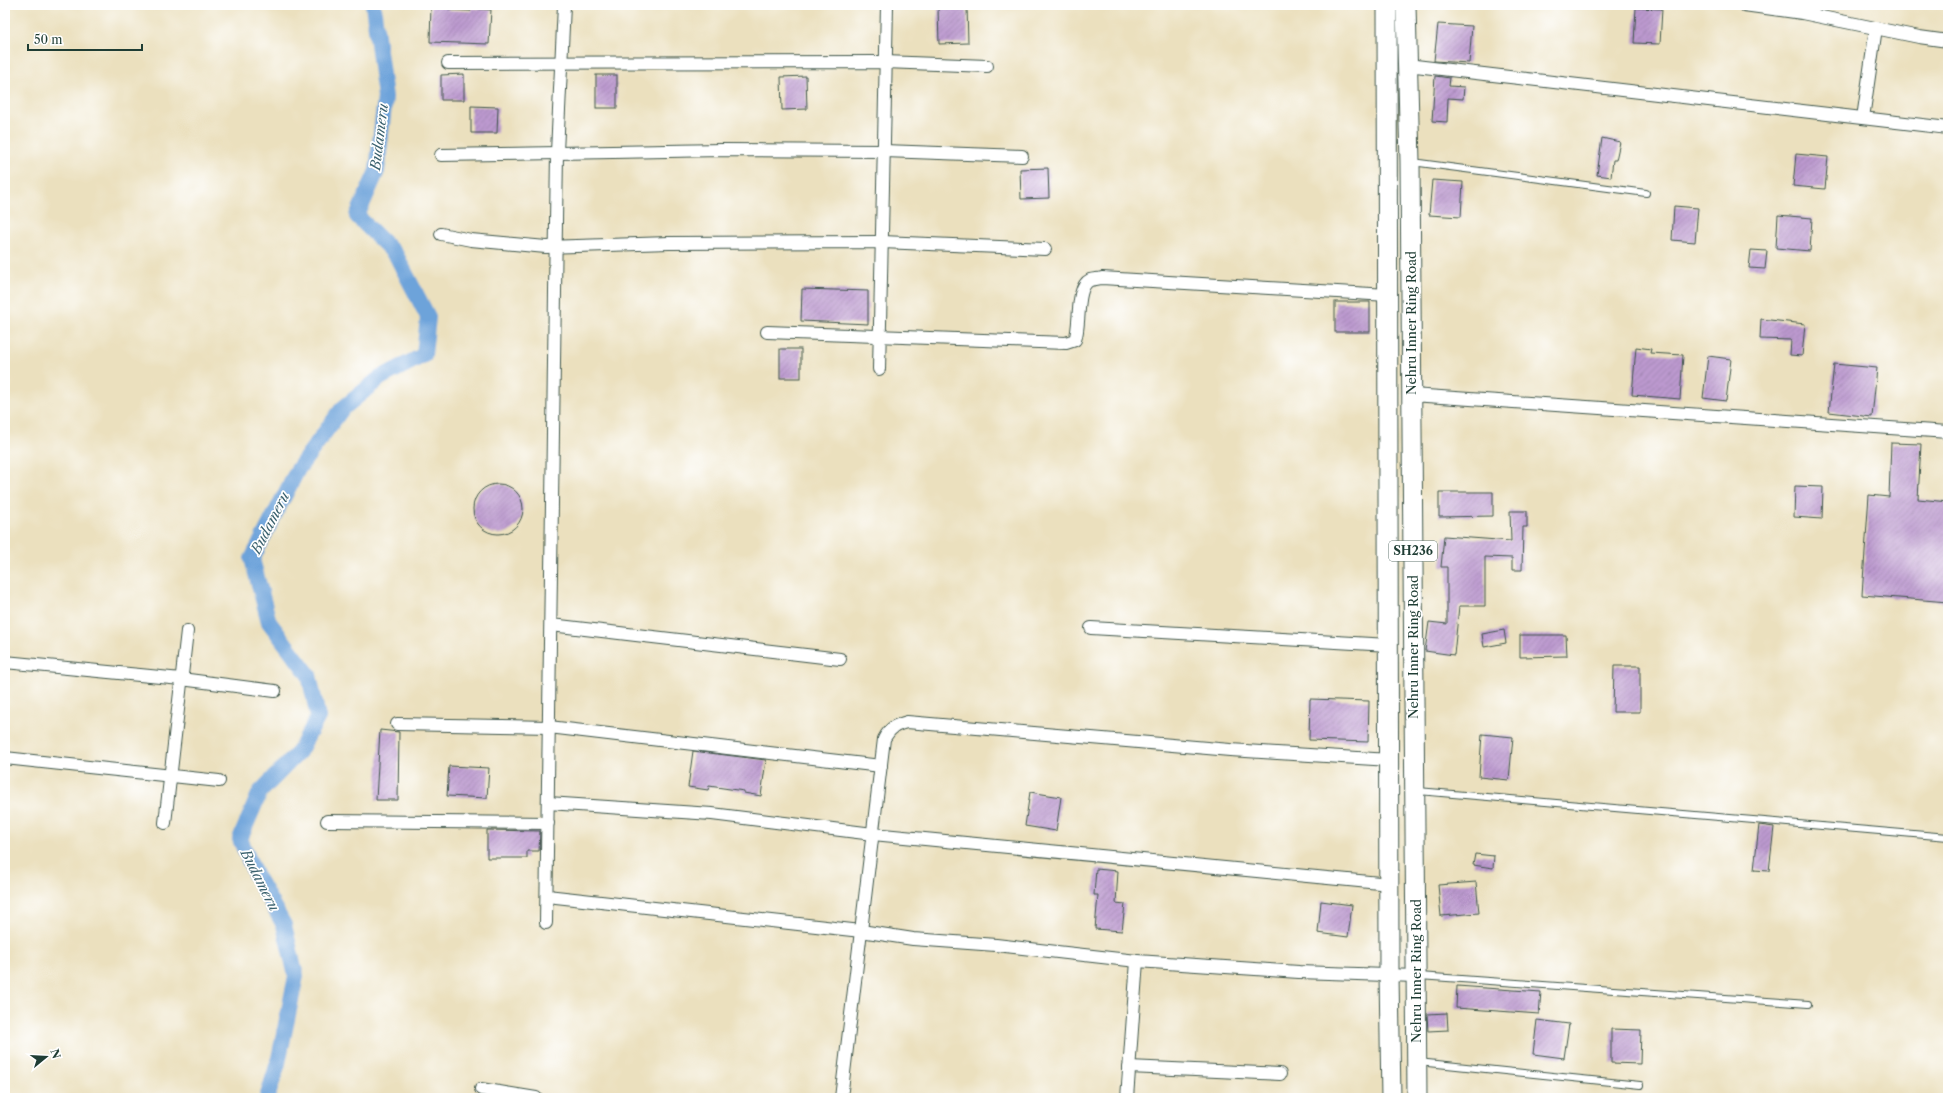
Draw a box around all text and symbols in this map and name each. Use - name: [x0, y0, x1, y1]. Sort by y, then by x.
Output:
- scale bar: [28, 26, 142, 52]
- text: 50 m: [34, 32, 63, 47]
- water label: Budameru: [366, 102, 392, 172]
- street label: Nehru Inner Ring Road: [1403, 251, 1419, 395]
- water label: Budameru: [246, 488, 294, 558]
- road number: SH236: [1389, 541, 1437, 561]
- street label: Nehru Inner Ring Road: [1405, 575, 1421, 719]
- water label: Budameru: [236, 845, 284, 915]
- street label: Nehru Inner Ring Road: [1408, 899, 1424, 1043]
- north arrow: [26, 1037, 66, 1077]
- text: N: [47, 1047, 64, 1061]

